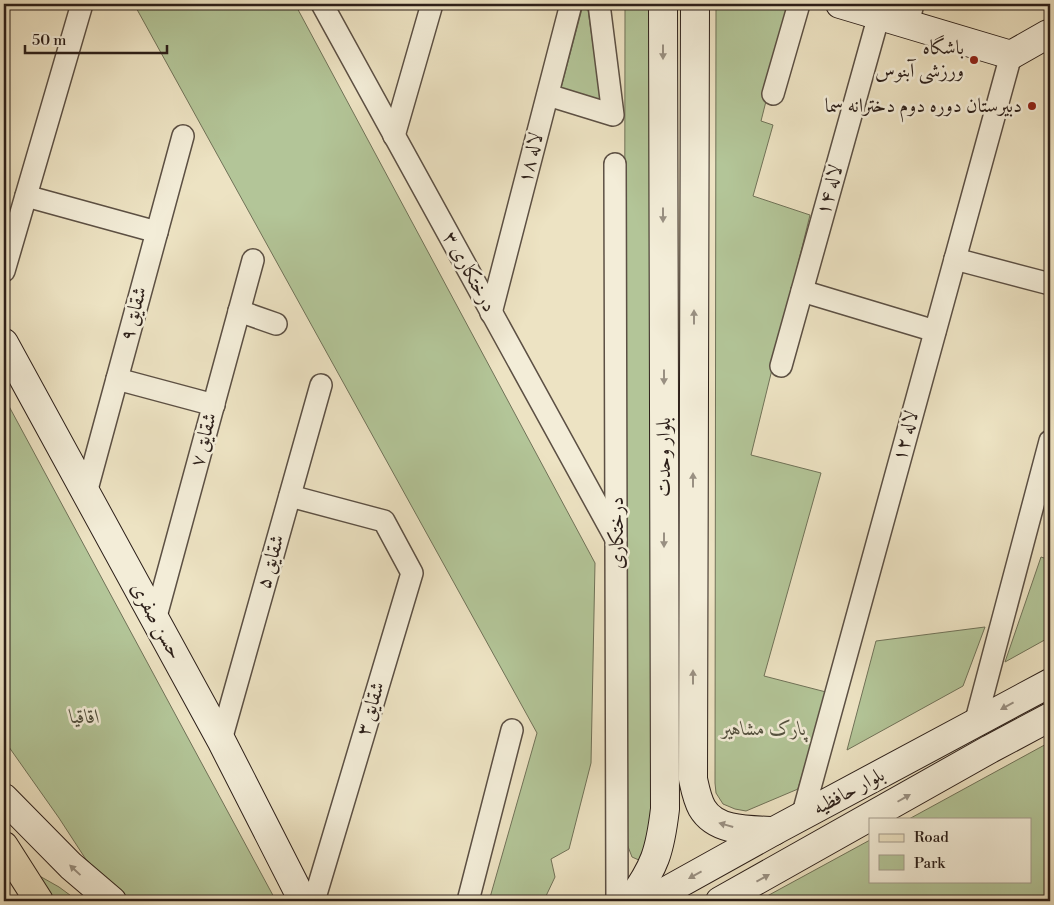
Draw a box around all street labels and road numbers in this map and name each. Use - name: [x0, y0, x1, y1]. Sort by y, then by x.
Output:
- street label: لاله ۱۸: [513, 130, 549, 186]
- street label: لاله ۱۴: [811, 162, 849, 218]
- street label: درختکاری ۳: [437, 227, 501, 317]
- street label: شقایق ۹: [115, 284, 153, 344]
- street label: لاله ۱۲: [887, 408, 925, 464]
- street label: شقایق ۷: [185, 410, 223, 470]
- street label: بلوار وحدت: [652, 417, 677, 497]
- street label: درختکاری: [605, 497, 630, 569]
- street label: شقایق ۵: [251, 532, 291, 592]
- street label: حسن صفری: [125, 578, 187, 664]
- street label: شقایق ۳: [351, 679, 391, 739]
- street label: بلوار حافظیه: [809, 763, 889, 821]

